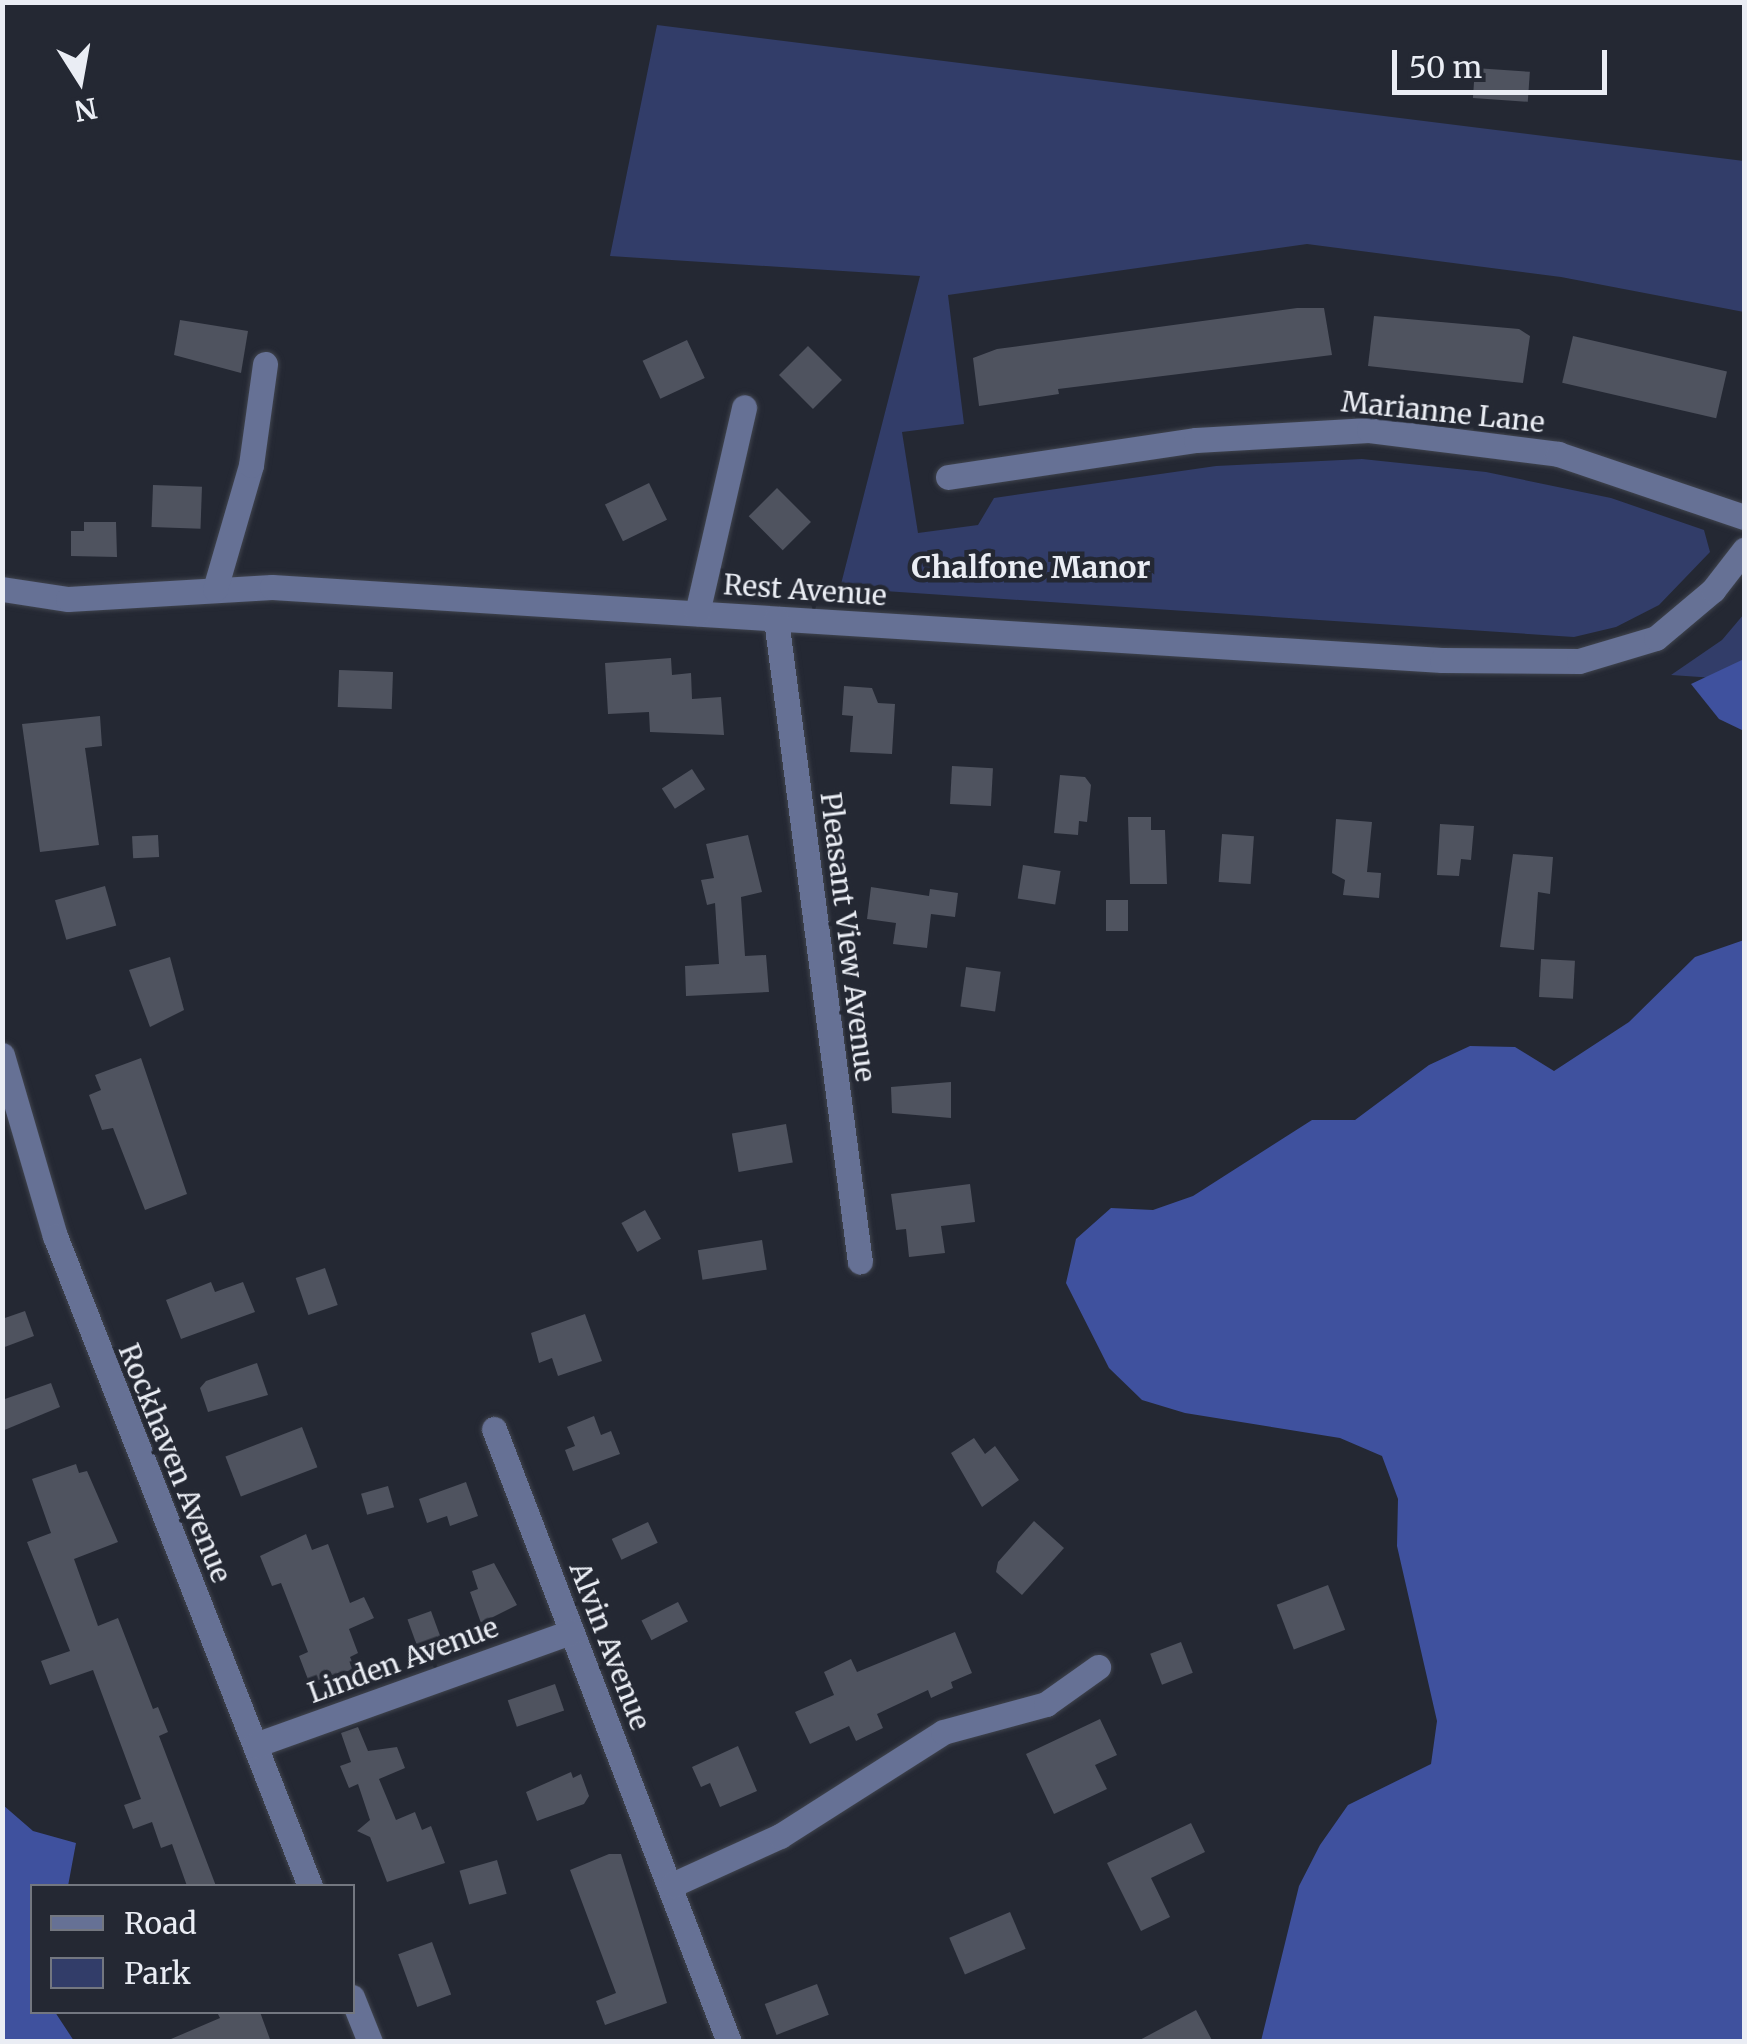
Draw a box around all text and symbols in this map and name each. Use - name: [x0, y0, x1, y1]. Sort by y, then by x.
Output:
- north arrow: [30, 30, 130, 130]
- scale bar: [1397, 30, 1612, 92]
- text: 50 m: [1409, 48, 1482, 86]
- text: N: [71, 90, 100, 129]
- street label: Marianne Lane: [1340, 385, 1546, 439]
- district label: Chalfone Manor: [912, 549, 1150, 585]
- street label: Rest Avenue: [722, 568, 888, 612]
- street label: Pleasant View Avenue: [814, 790, 882, 1084]
- street label: Rockhaven Avenue: [112, 1339, 238, 1587]
- street label: Alvin Avenue: [563, 1557, 657, 1735]
- street label: Linden Avenue: [303, 1610, 503, 1710]
- legend: [30, 1884, 355, 2014]
- text: Road: [124, 1904, 197, 1942]
- text: Park: [124, 1954, 191, 1992]

